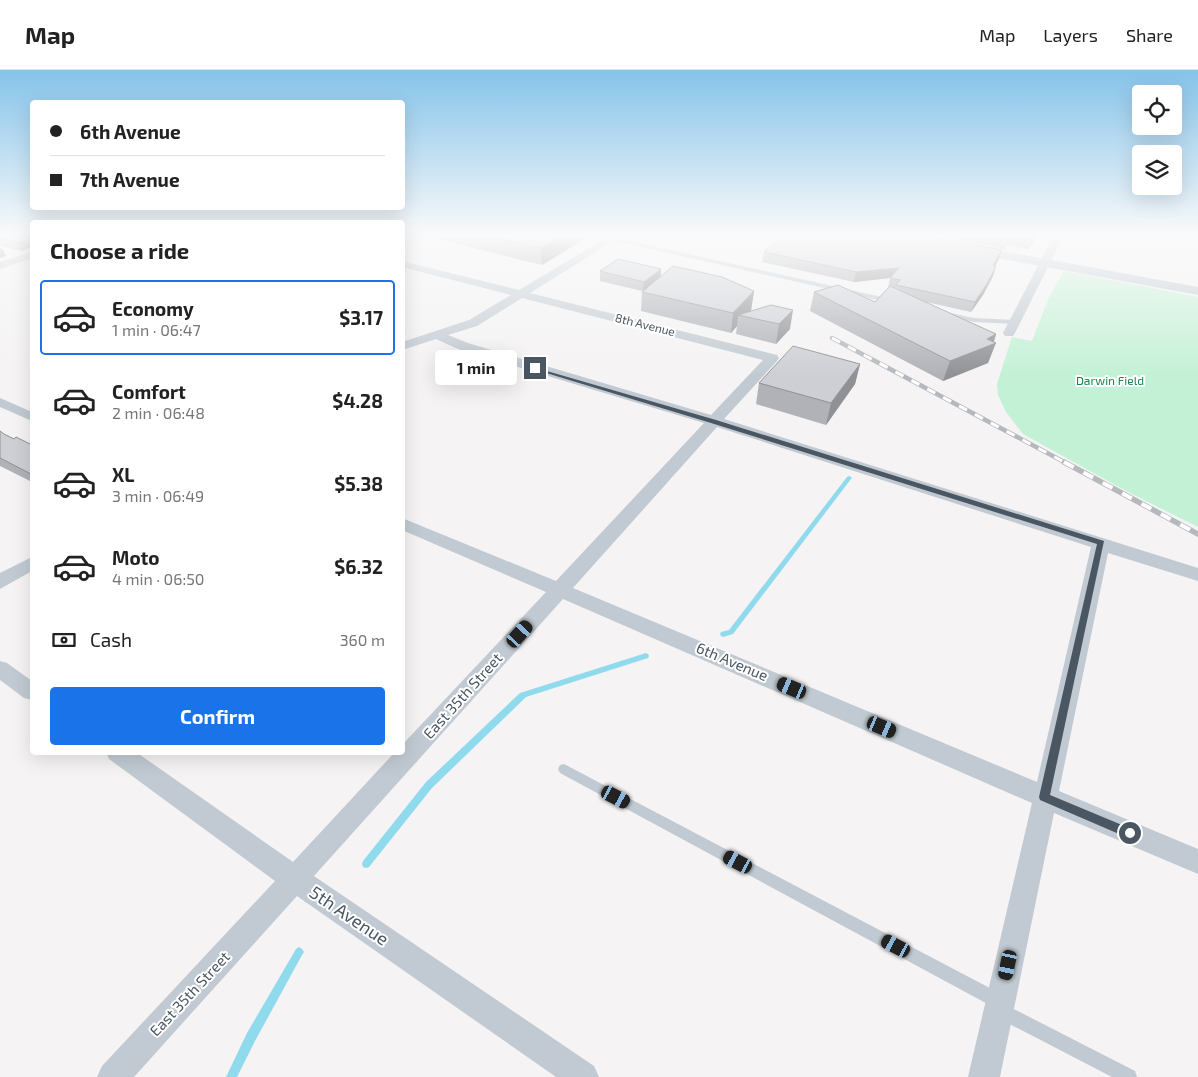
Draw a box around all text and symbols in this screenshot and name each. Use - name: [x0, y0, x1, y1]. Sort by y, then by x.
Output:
- text: Map: [25, 20, 75, 49]
- text: Map: [979, 24, 1015, 46]
- text: Layers: [1043, 24, 1098, 46]
- text: Share: [1126, 24, 1173, 46]
- map controls: [1132, 85, 1182, 195]
- button: locate: [1132, 85, 1182, 135]
- text: 6th Avenue: [80, 120, 181, 143]
- button: layers: [1132, 145, 1182, 195]
- text: 7th Avenue: [80, 168, 180, 191]
- text: Choose a ride: [50, 237, 189, 263]
- icon: car: [52, 295, 97, 340]
- text: Economy: [112, 297, 194, 320]
- text: $3.17: [339, 306, 383, 329]
- street label: 8th Avenue: [614, 310, 677, 338]
- text: 1 min · 06:47: [112, 320, 201, 339]
- callout: 1 min: [435, 350, 518, 386]
- route end: [524, 357, 546, 379]
- text: 1 min: [457, 358, 495, 377]
- park label: Darwin Field: [1076, 373, 1144, 387]
- icon: car: [52, 378, 97, 423]
- text: Comfort: [112, 380, 186, 403]
- text: $4.28: [332, 389, 383, 412]
- text: 2 min · 06:48: [112, 403, 205, 422]
- icon: car: [52, 461, 97, 506]
- text: XL: [112, 463, 134, 486]
- text: $5.38: [334, 472, 383, 495]
- text: 3 min · 06:49: [112, 486, 204, 505]
- icon: car: [52, 544, 97, 589]
- text: Moto: [112, 546, 160, 569]
- text: $6.32: [334, 555, 383, 578]
- text: 4 min · 06:50: [112, 569, 204, 588]
- car: [504, 618, 535, 650]
- icon: cash: [50, 626, 78, 654]
- text: Cash: [90, 628, 132, 651]
- text: 360 m: [340, 630, 385, 649]
- street label: 6th Avenue: [694, 638, 771, 684]
- street label: East 35th Street: [419, 649, 506, 742]
- car: [775, 675, 808, 701]
- button: Confirm: [50, 687, 385, 745]
- car: [865, 714, 898, 740]
- car: [599, 783, 632, 811]
- route start: [1119, 822, 1141, 844]
- car: [721, 848, 754, 876]
- street label: 5th Avenue: [306, 881, 393, 950]
- car: [879, 932, 912, 960]
- street label: East 35th Street: [145, 947, 233, 1039]
- car: [997, 949, 1018, 981]

